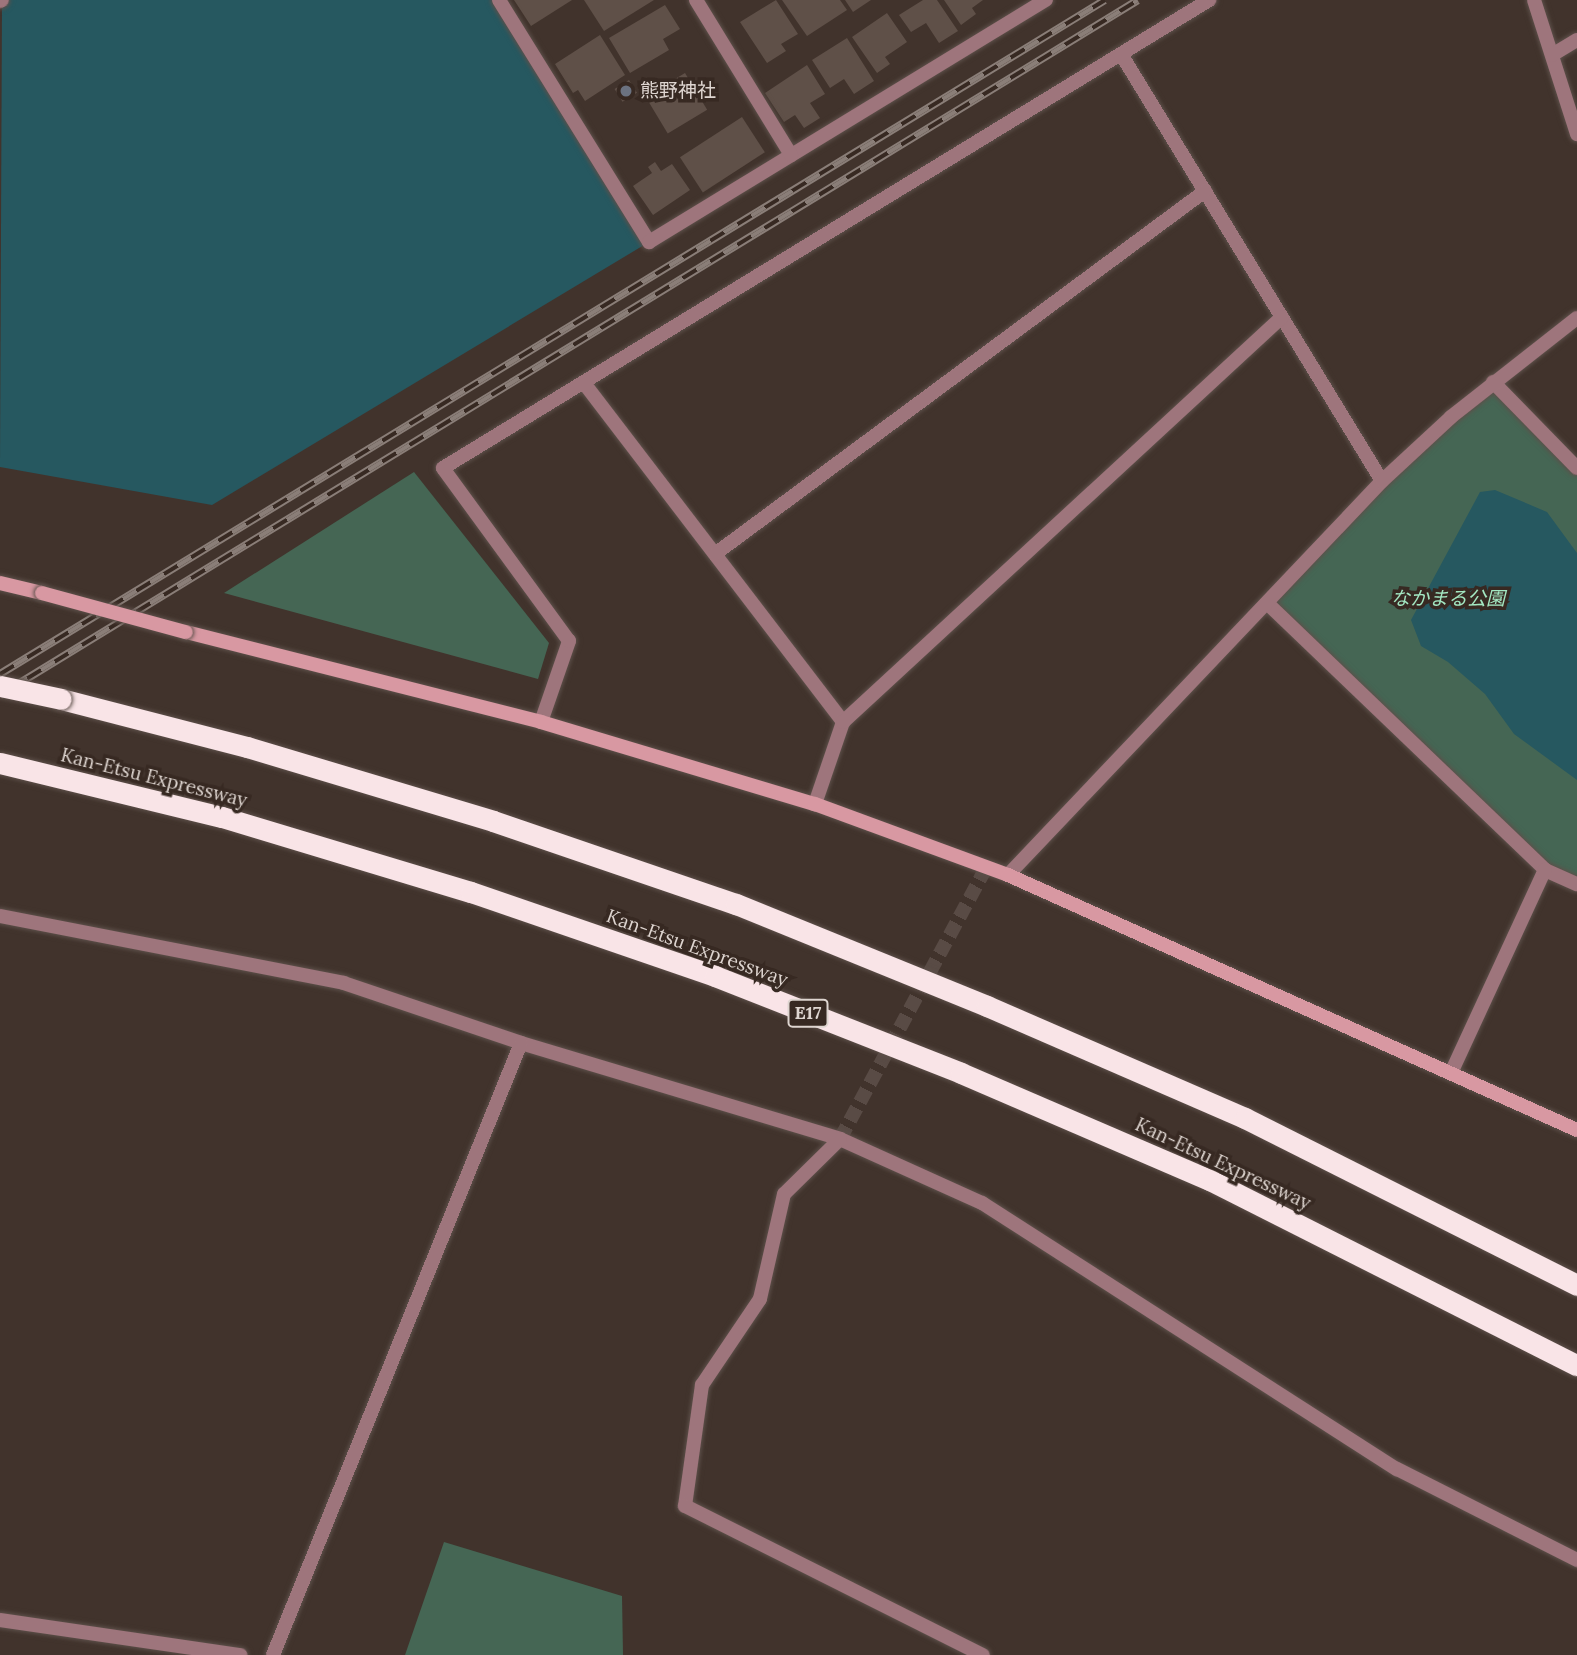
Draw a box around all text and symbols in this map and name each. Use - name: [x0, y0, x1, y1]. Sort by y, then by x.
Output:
- place label: 熊野神社: [640, 80, 716, 102]
- marker: 熊野神社: [618, 83, 634, 99]
- park label: なかまる公園: [1391, 588, 1505, 610]
- street label: Kan-Etsu Expressway: [58, 744, 250, 812]
- street label: Kan-Etsu Expressway: [603, 905, 791, 991]
- road number: E17: [787, 998, 829, 1028]
- street label: Kan-Etsu Expressway: [1131, 1113, 1315, 1215]

